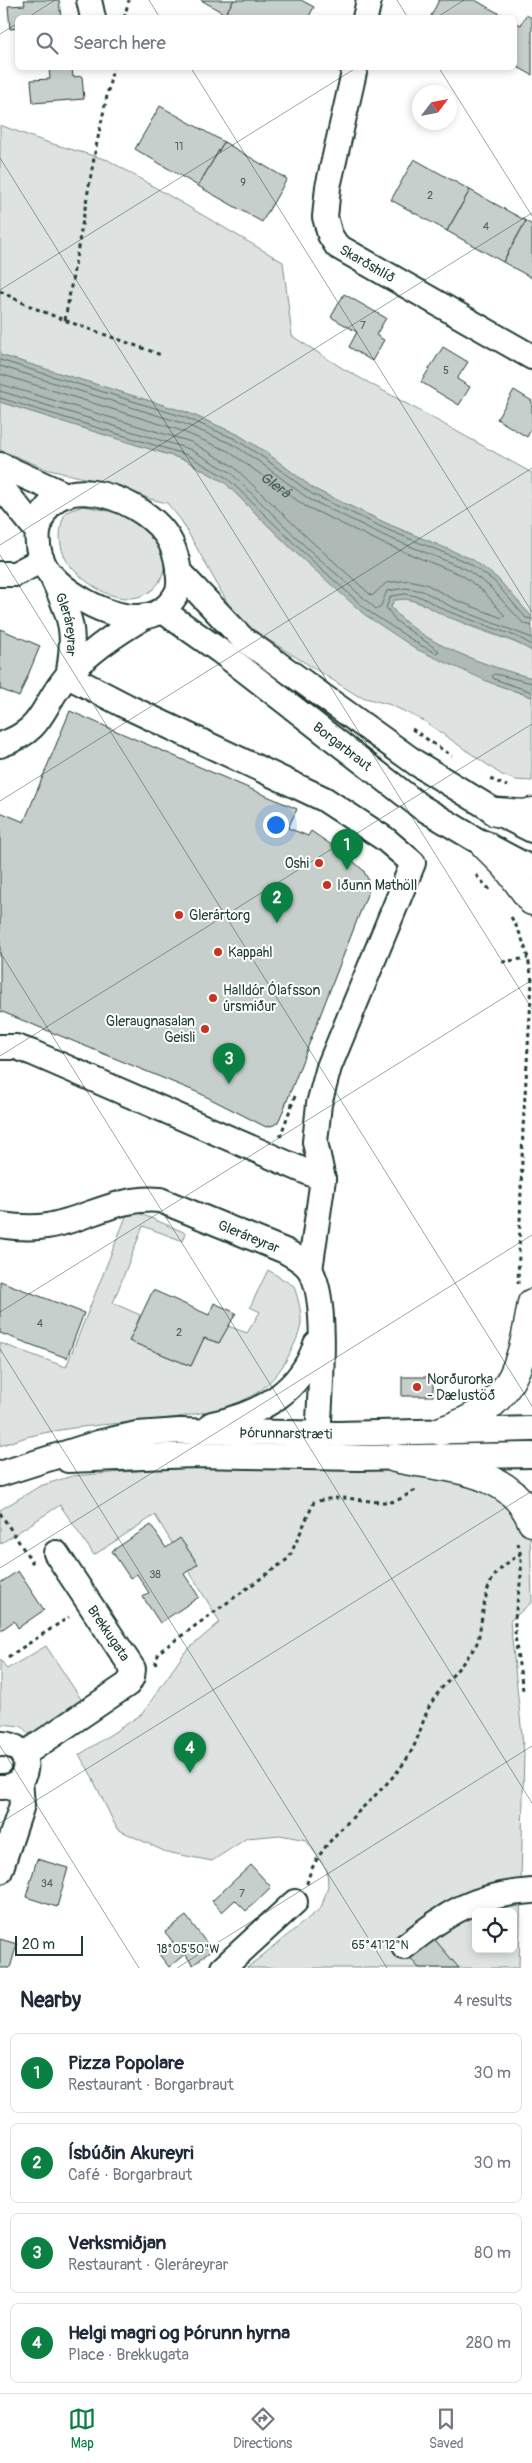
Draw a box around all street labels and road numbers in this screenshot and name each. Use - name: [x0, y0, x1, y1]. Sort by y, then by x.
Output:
- street label: Skarðshlíð: [336, 241, 398, 286]
- street label: Gleráreyrar: [51, 590, 80, 657]
- street label: Borgarbraut: [310, 719, 376, 775]
- street label: Gleráreyrar: [215, 1217, 282, 1257]
- street label: Þórunnarstræti: [240, 1424, 333, 1443]
- street label: Brekkugata: [84, 1602, 133, 1664]

